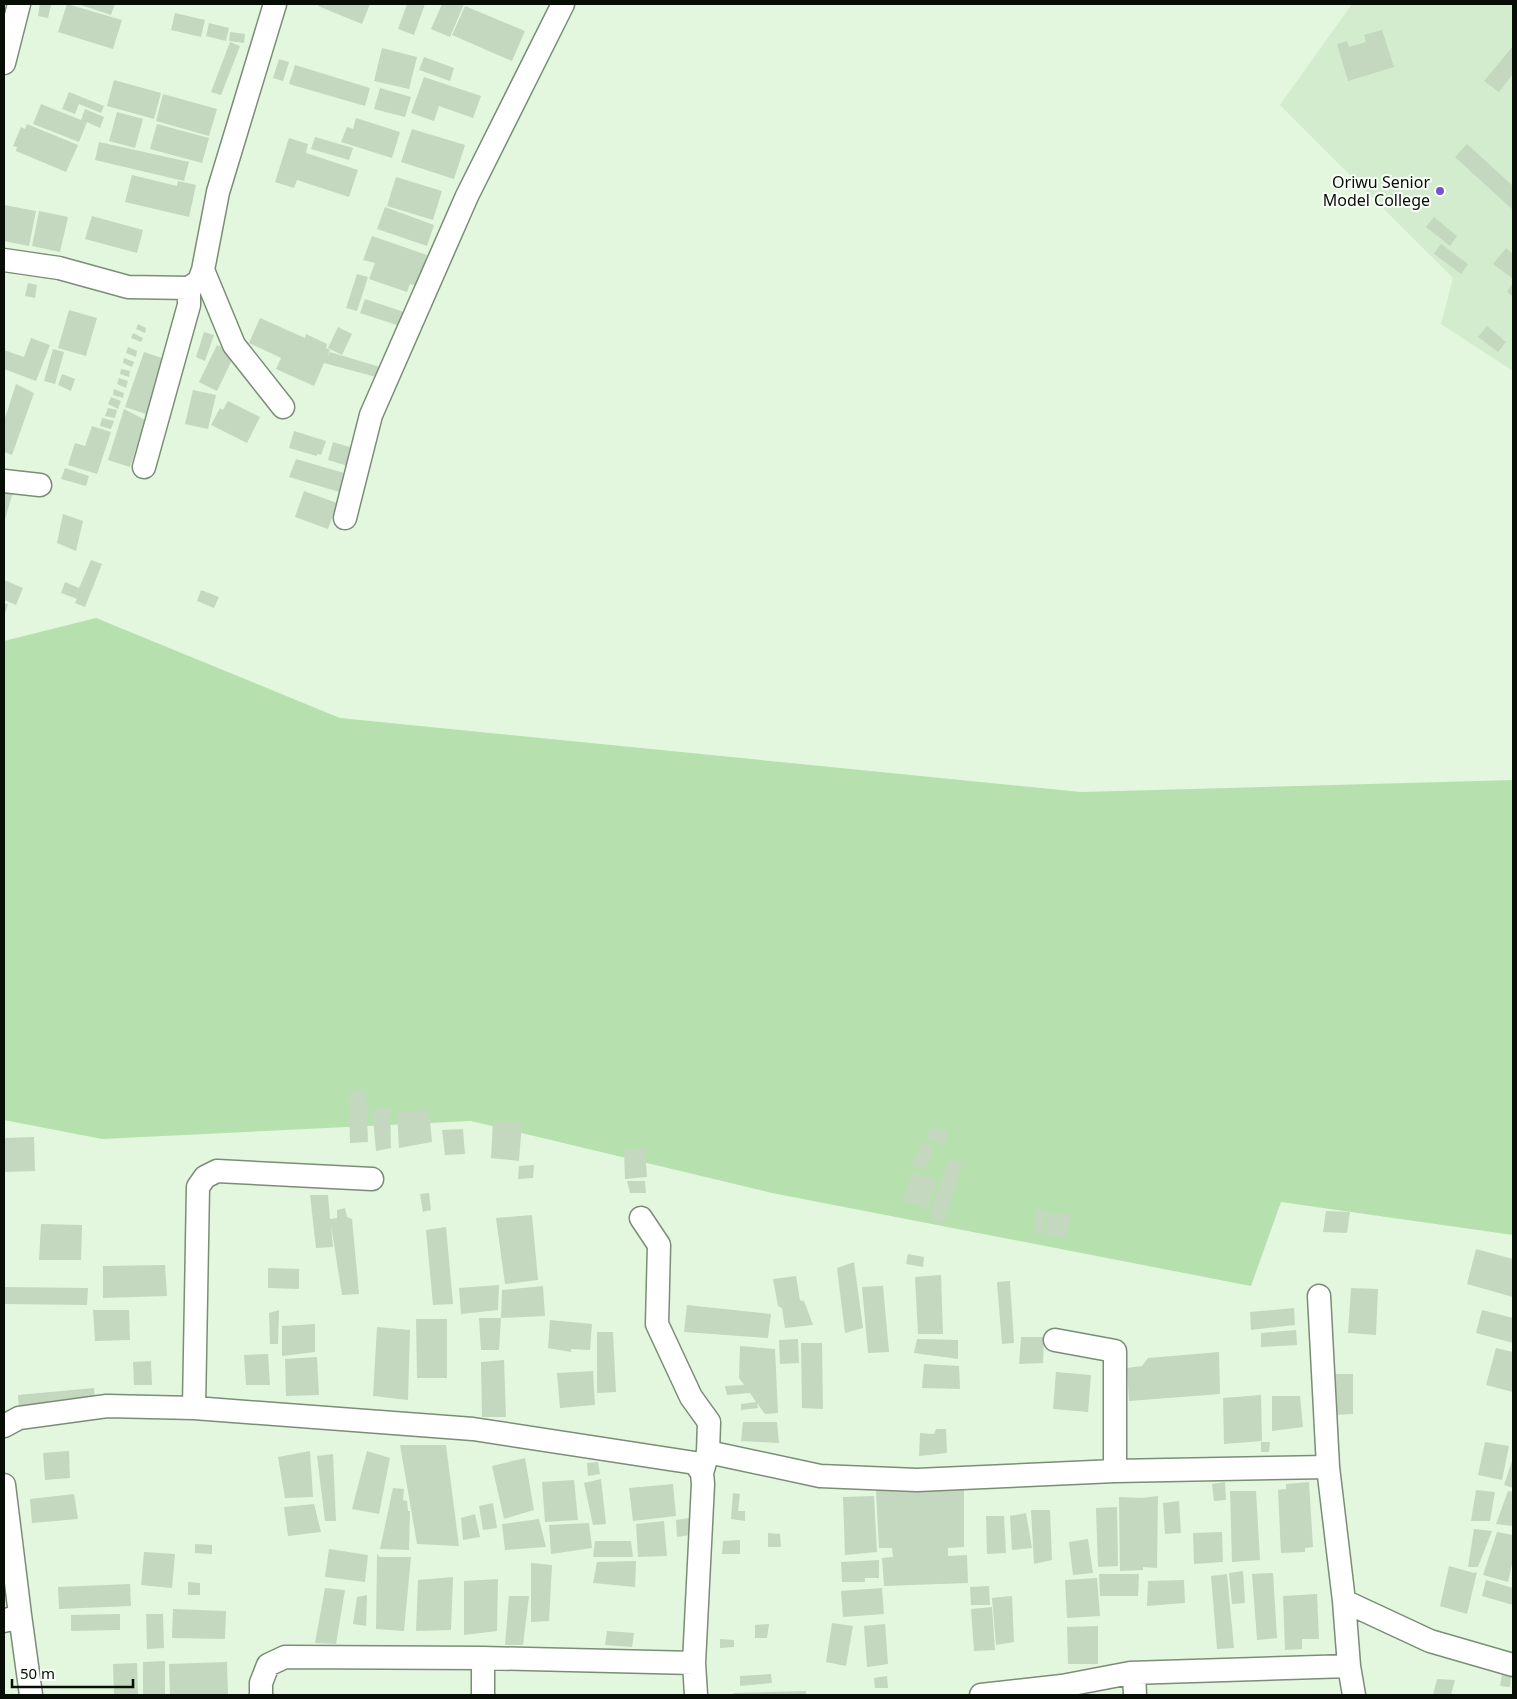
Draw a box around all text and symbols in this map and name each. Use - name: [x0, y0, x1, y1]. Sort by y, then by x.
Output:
- place label: Oriwu Senior Model College: [1323, 171, 1430, 211]
- marker: Oriwu Senior Model College: [1434, 185, 1446, 197]
- scale bar: [12, 1656, 134, 1688]
- text: 50 m: [20, 1663, 55, 1683]

